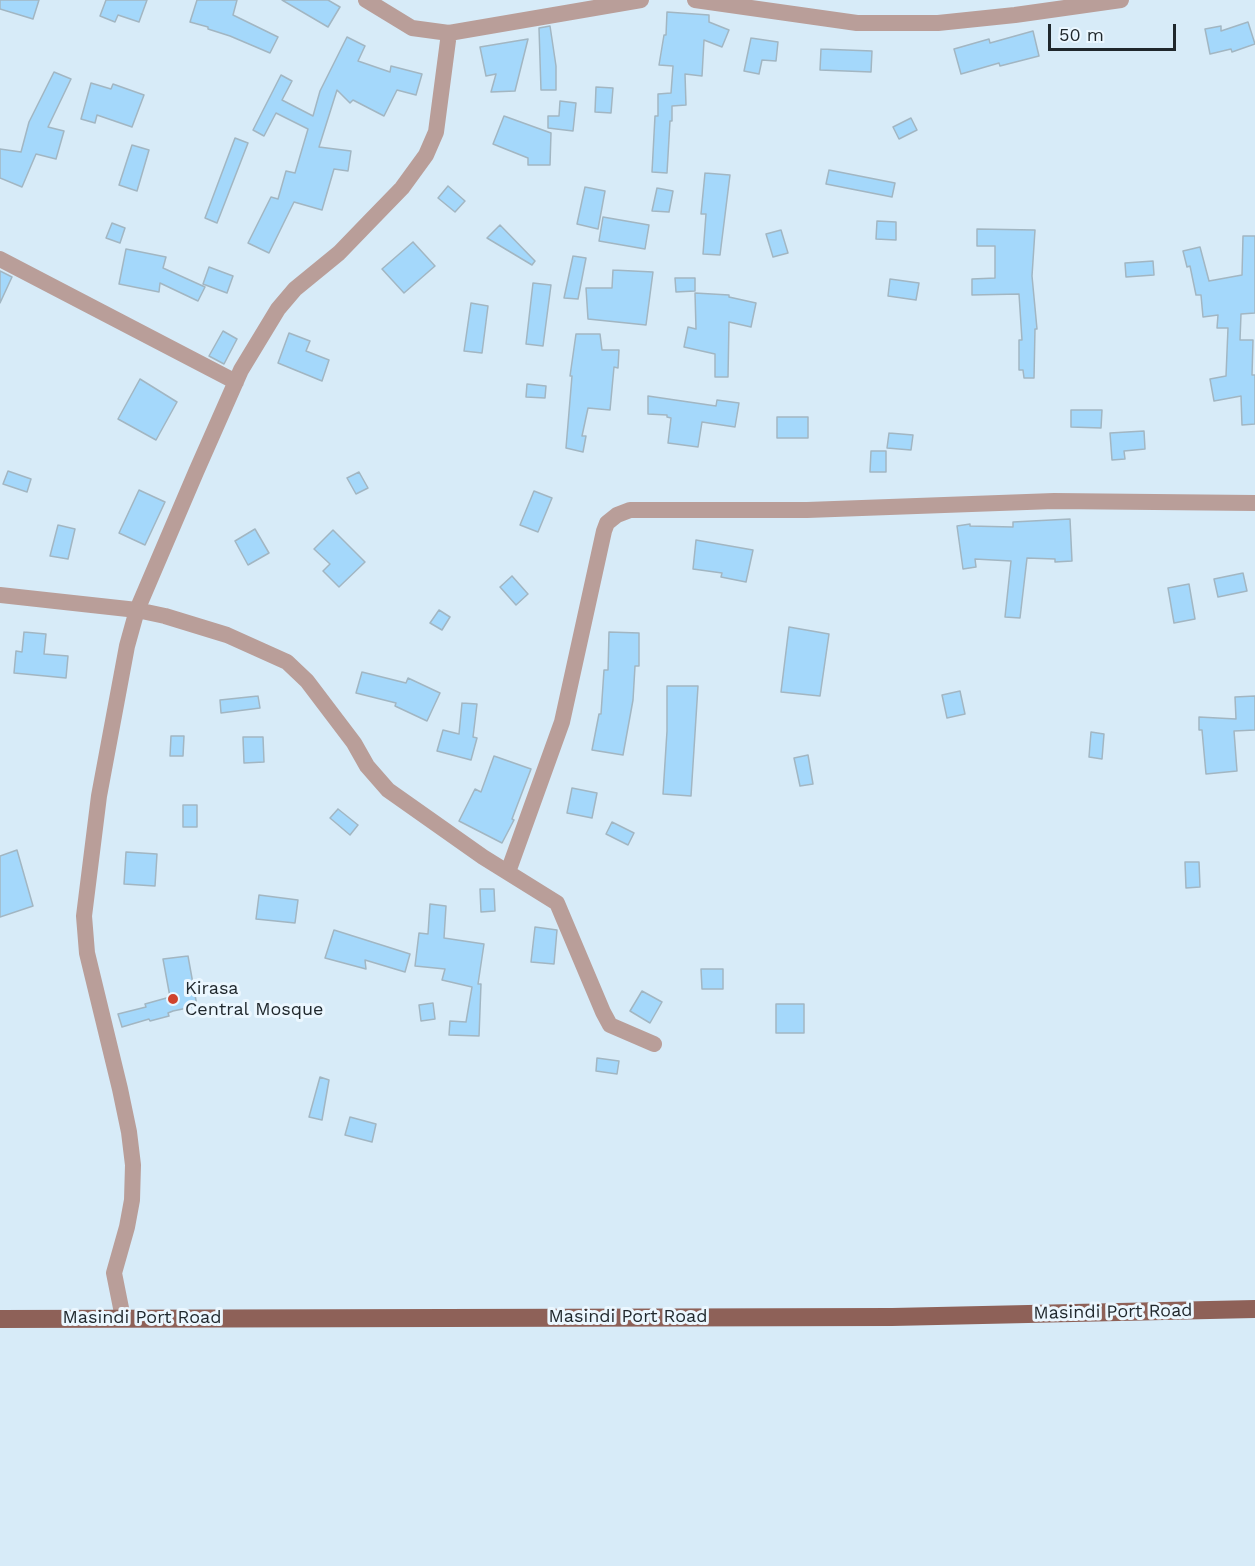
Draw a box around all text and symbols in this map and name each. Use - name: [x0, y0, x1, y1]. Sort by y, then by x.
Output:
- scale bar: [1051, 12, 1178, 50]
- text: 50 m: [1059, 24, 1104, 45]
- place label: Kirasa Central Mosque: [185, 978, 324, 1020]
- marker: Kirasa Central Mosque: [166, 992, 180, 1006]
- street label: Masindi Port Road: [1033, 1300, 1193, 1324]
- street label: Masindi Port Road: [548, 1306, 708, 1328]
- street label: Masindi Port Road: [62, 1307, 222, 1329]

